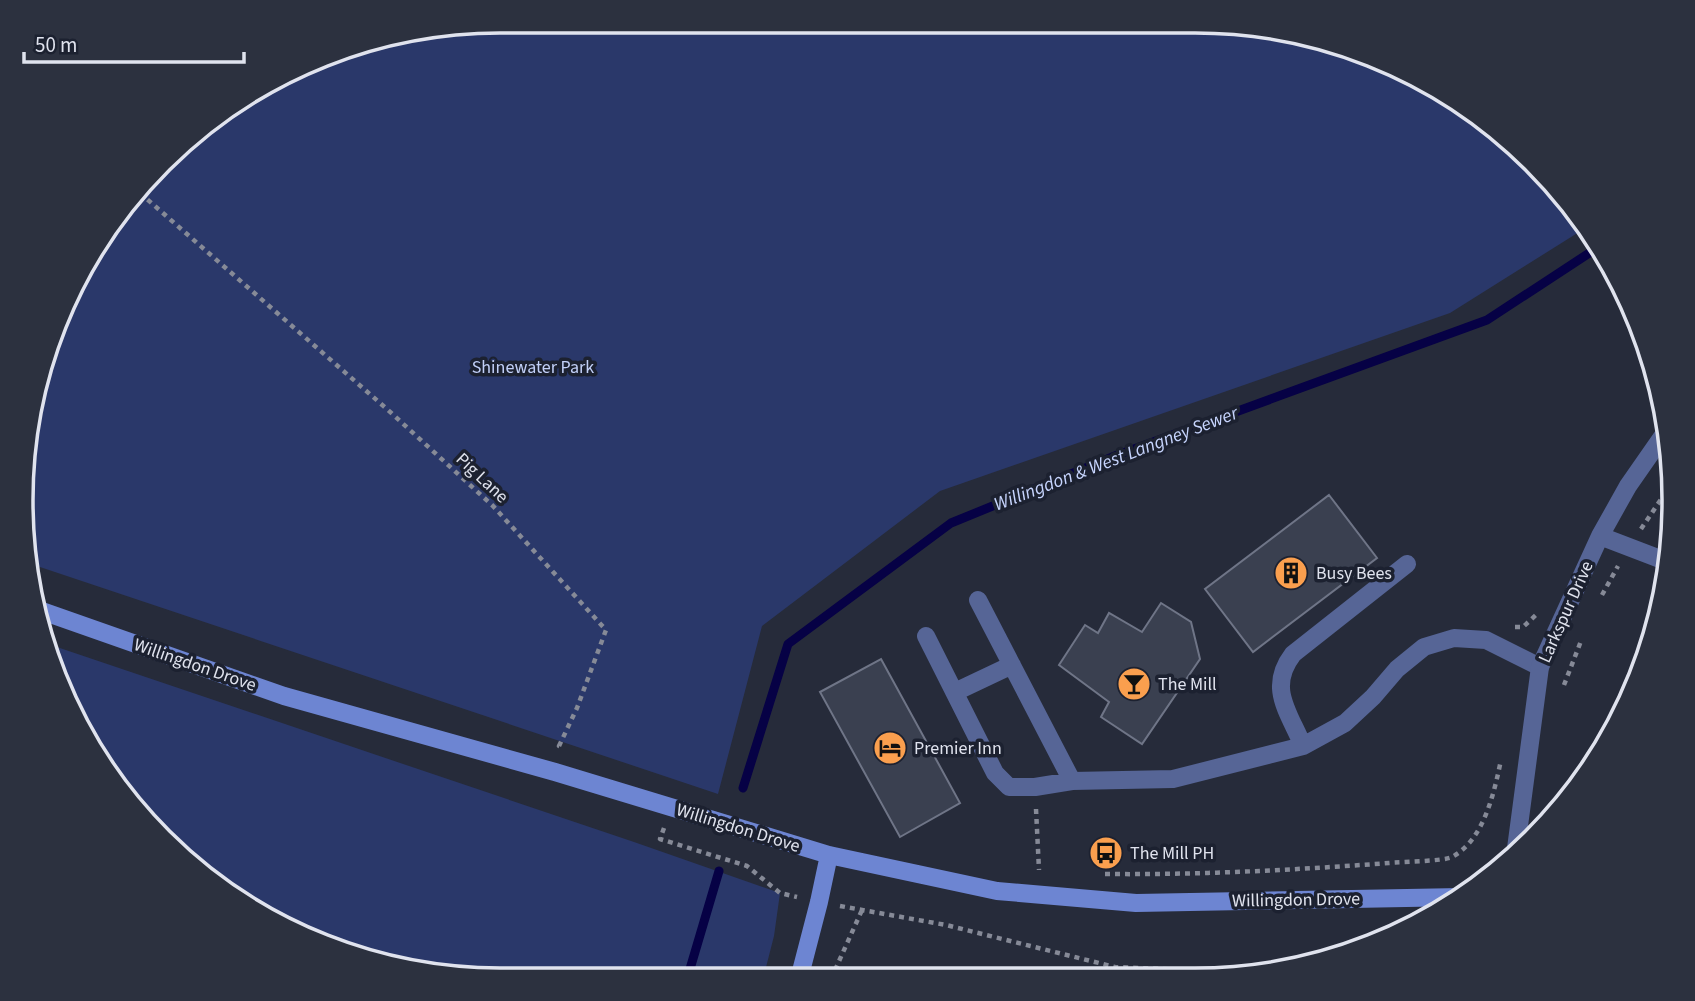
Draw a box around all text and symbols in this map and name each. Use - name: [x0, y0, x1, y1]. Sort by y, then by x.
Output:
- scale bar: [24, 21, 245, 65]
- text: 50 m: [35, 30, 77, 60]
- park label: Shinewater Park: [472, 355, 594, 380]
- water label: Willingdon & West Langney Sewer: [990, 399, 1243, 518]
- street label: Pig Lane: [450, 447, 514, 509]
- building icon: Busy Bees: [1272, 554, 1310, 592]
- street label: Larkspur Drive: [1532, 557, 1600, 667]
- place label: Busy Bees: [1316, 561, 1392, 586]
- street label: Willingdon Drove: [130, 632, 260, 698]
- bar icon: The Mill: [1115, 665, 1153, 703]
- place label: The Mill: [1158, 672, 1217, 697]
- hotel icon: Premier Inn: [871, 729, 909, 767]
- place label: Premier Inn: [914, 736, 1002, 761]
- street label: Willingdon Drove: [673, 797, 803, 859]
- bus stop icon: The Mill PH: [1087, 834, 1125, 872]
- place label: The Mill PH: [1130, 841, 1214, 866]
- street label: Willingdon Drove: [1232, 886, 1360, 914]

